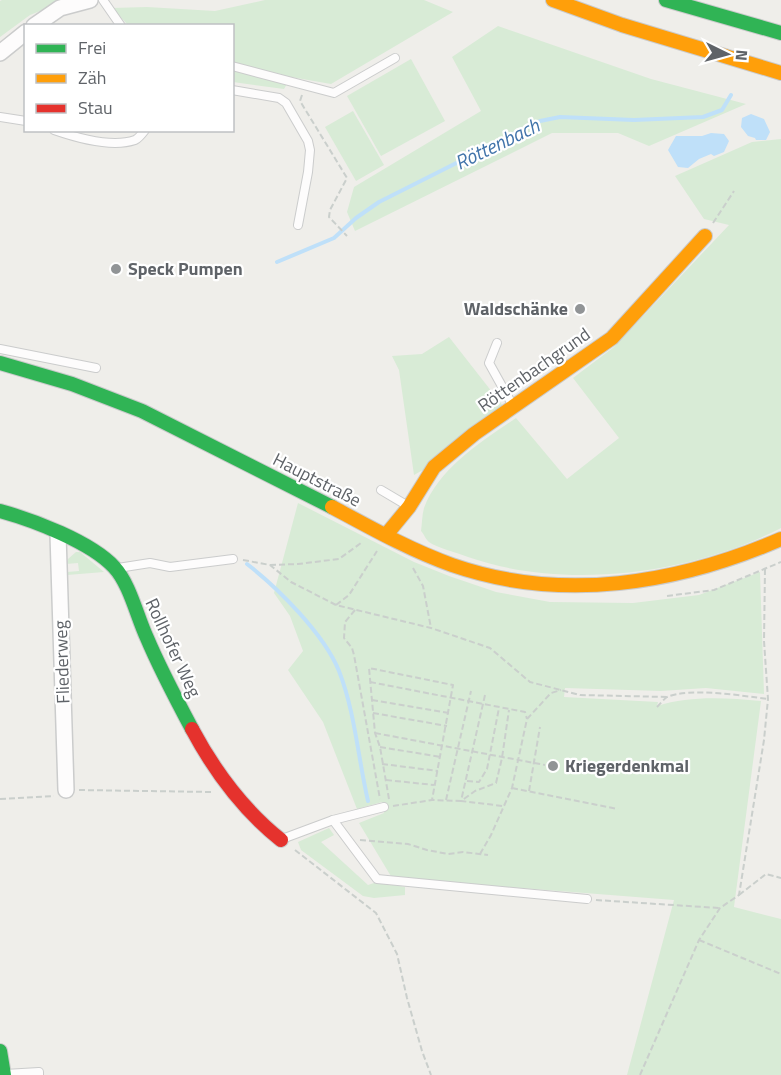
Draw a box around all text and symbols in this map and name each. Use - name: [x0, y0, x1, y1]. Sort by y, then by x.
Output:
- legend: [24, 24, 234, 132]
- north arrow: [697, 24, 757, 84]
- text: Frei: [78, 34, 106, 61]
- text: N: [730, 49, 754, 62]
- text: Zäh: [78, 64, 106, 91]
- text: Stau: [78, 94, 113, 121]
- water label: Röttenbach: [449, 109, 545, 177]
- place label: Speck Pumpen: [128, 255, 243, 282]
- marker: Speck Pumpen: [109, 262, 123, 276]
- place label: Waldschänke: [464, 295, 568, 322]
- marker: Waldschänke: [573, 302, 587, 316]
- street label: Röttenbachgrund: [472, 321, 596, 419]
- street label: Hauptstraße: [268, 446, 366, 513]
- street label: Rollhofer Weg: [139, 594, 208, 702]
- street label: Fliederweg: [47, 620, 76, 704]
- place label: Kriegerdenkmal: [565, 752, 689, 779]
- marker: Kriegerdenkmal: [546, 759, 560, 773]

